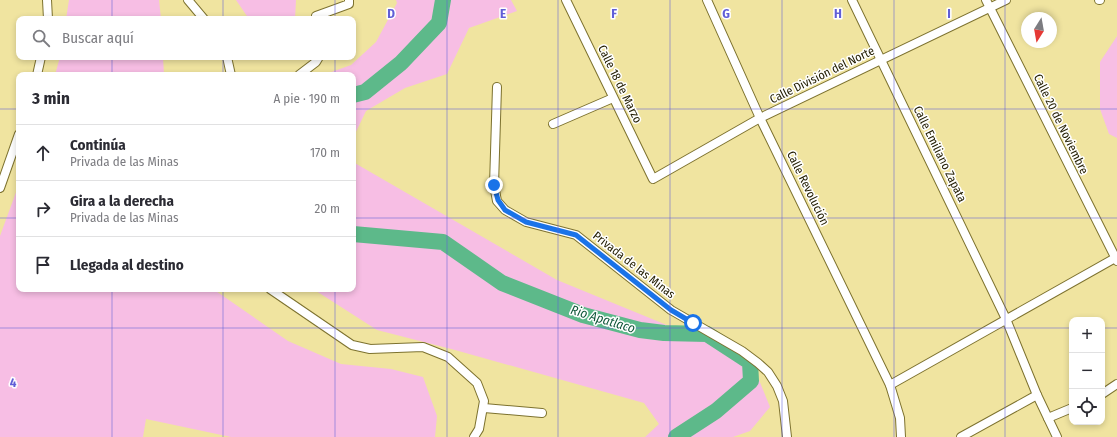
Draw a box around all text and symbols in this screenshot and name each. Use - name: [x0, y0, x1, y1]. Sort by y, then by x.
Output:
- text: D: [387, 6, 395, 21]
- text: E: [500, 6, 506, 21]
- text: F: [611, 6, 617, 21]
- text: G: [722, 6, 730, 21]
- text: H: [834, 6, 842, 21]
- text: I: [947, 6, 951, 21]
- north arrow: [1021, 12, 1057, 48]
- search box: [16, 16, 356, 60]
- icon: search: [30, 27, 52, 49]
- text: Buscar aquí: [62, 29, 134, 47]
- street label: Calle 18 de Marzo: [595, 43, 645, 125]
- street label: Calle División del Norte: [767, 44, 877, 106]
- street label: Calle 20 de Noviembre: [1031, 72, 1091, 176]
- text: 3 min: [32, 88, 70, 109]
- text: A pie · 190 m: [273, 91, 340, 106]
- street label: Calle Emiliano Zapata: [911, 104, 969, 204]
- text: Continúa: [70, 136, 126, 154]
- icon: ahead: [32, 142, 54, 164]
- text: 170 m: [310, 145, 340, 160]
- street label: Calle Revolución: [784, 149, 832, 227]
- text: Privada de las Minas: [70, 154, 179, 169]
- route end: [485, 176, 503, 194]
- text: Gira a la derecha: [70, 192, 174, 210]
- icon: right: [32, 198, 54, 220]
- text: 20 m: [314, 201, 340, 216]
- text: Privada de las Minas: [70, 210, 179, 225]
- street label: Privada de las Minas: [590, 229, 678, 301]
- icon: arrive: [32, 254, 54, 276]
- text: Llegada al destino: [70, 256, 184, 274]
- water label: Rio Apatlaco: [569, 302, 637, 336]
- route start: [684, 314, 702, 332]
- map controls: [1069, 317, 1105, 425]
- button: +: [1069, 317, 1105, 353]
- button: −: [1069, 353, 1105, 389]
- text: 4: [10, 375, 17, 390]
- button: locate: [1069, 389, 1105, 425]

